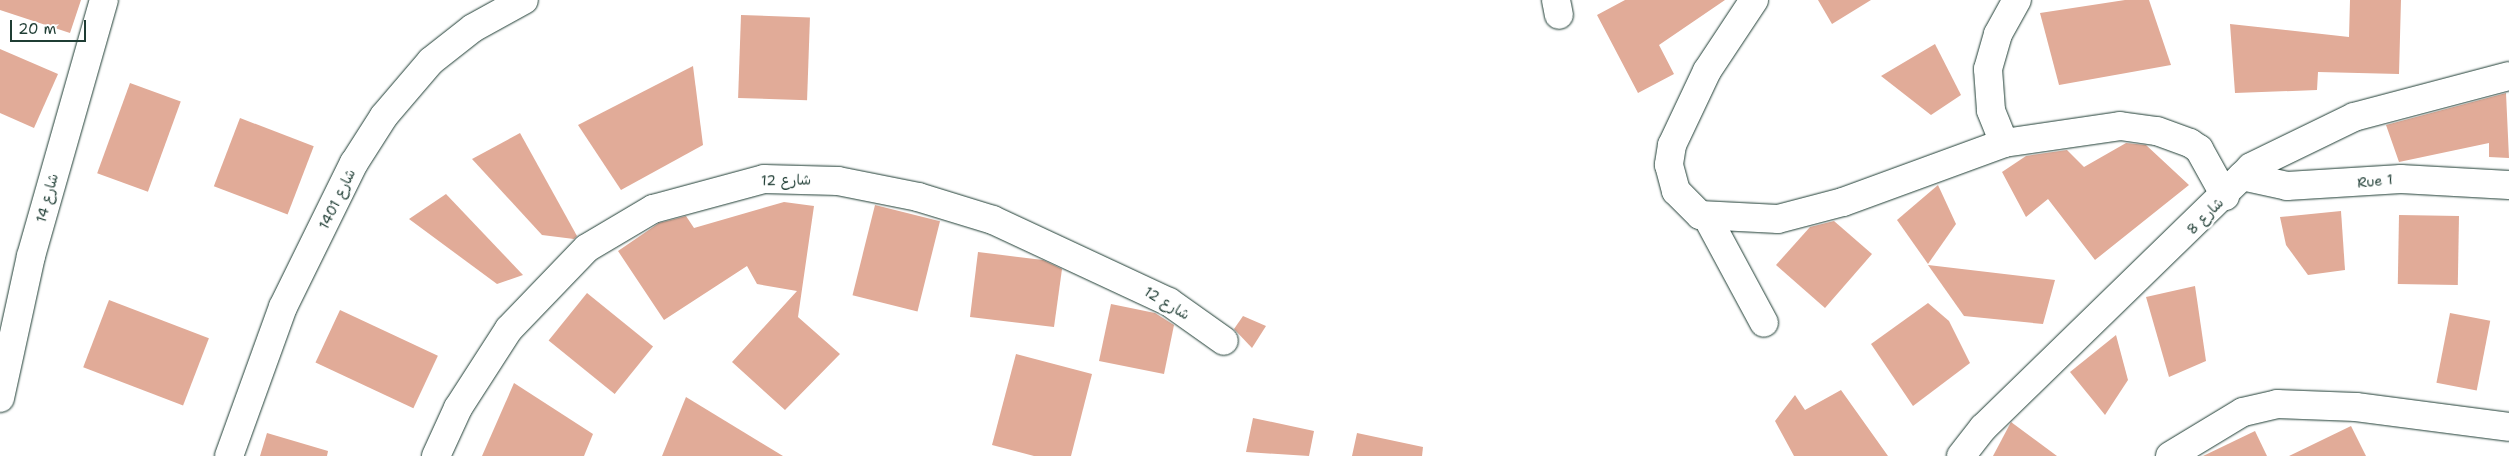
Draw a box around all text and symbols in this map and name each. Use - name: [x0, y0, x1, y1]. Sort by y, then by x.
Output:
- scale bar: [12, 10, 89, 42]
- text: 20 m: [18, 19, 57, 39]
- street label: شارع 1401: [315, 166, 359, 232]
- street label: شارع 12: [761, 171, 811, 189]
- street label: Rue 1: [2356, 171, 2394, 191]
- street label: شارع 14: [32, 172, 62, 224]
- street label: شارع 8: [2183, 194, 2227, 238]
- street label: شارع 12: [1141, 283, 1193, 323]

